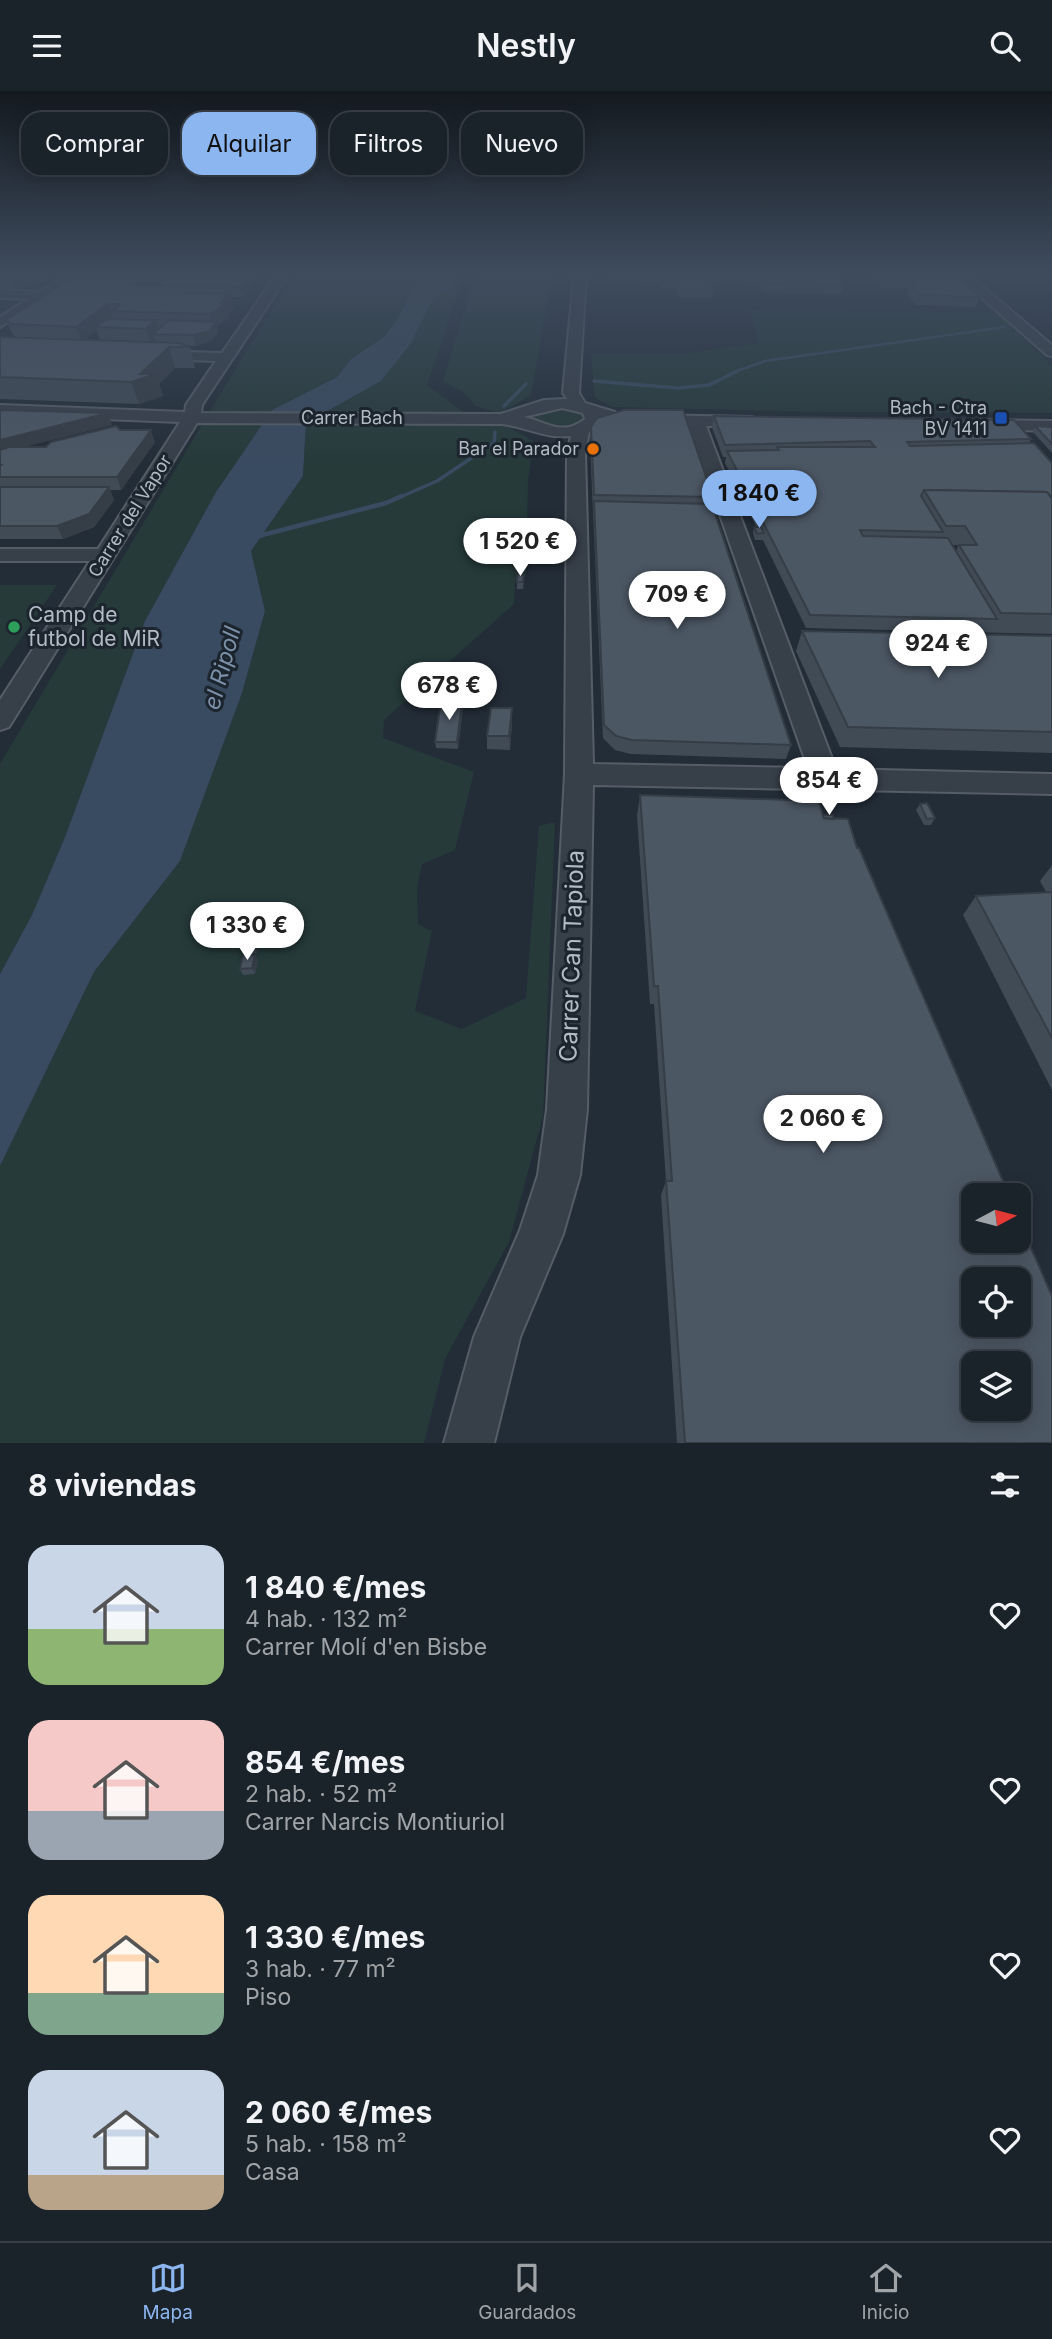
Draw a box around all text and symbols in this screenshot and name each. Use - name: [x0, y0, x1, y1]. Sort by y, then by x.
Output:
- text: Nestly: [476, 26, 576, 65]
- icon: menu: [28, 27, 66, 65]
- icon: search: [986, 27, 1024, 65]
- chip: Comprar: [21, 112, 168, 175]
- chip: Alquilar: [182, 112, 316, 175]
- chip: Filtros: [330, 112, 447, 175]
- chip: Nuevo: [461, 112, 583, 175]
- place label: Bach - Ctra BV 1411: [890, 397, 987, 439]
- street label: Carrer Bach: [301, 407, 403, 428]
- marker: Bach - Ctra BV 1411: [993, 410, 1009, 426]
- place label: Bar el Parador: [458, 438, 579, 459]
- marker: Bar el Parador: [585, 441, 601, 457]
- street label: Carrer del Vapor: [84, 451, 176, 581]
- pin: 1 840 €: [694, 471, 824, 530]
- text: 1 840 €: [718, 479, 800, 507]
- pin: 1 520 €: [455, 519, 585, 578]
- text: 1 520 €: [479, 527, 561, 555]
- pin: 709 €: [628, 571, 726, 631]
- text: 709 €: [645, 580, 709, 608]
- place label: Camp de futbol de MiR: [28, 602, 160, 651]
- marker: Camp de futbol de MiR: [6, 619, 22, 635]
- pin: 924 €: [889, 621, 987, 680]
- water label: el Ripoll: [198, 623, 247, 713]
- text: 924 €: [905, 629, 971, 657]
- pin: 678 €: [400, 663, 498, 722]
- text: 678 €: [417, 671, 481, 699]
- pin: 854 €: [780, 757, 878, 817]
- text: 854 €: [796, 766, 862, 794]
- street label: Carrer Can Tapiola: [553, 849, 590, 1063]
- pin: 1 330 €: [182, 903, 312, 962]
- text: 1 330 €: [206, 911, 288, 939]
- pin: 2 060 €: [758, 1095, 888, 1155]
- text: 2 060 €: [779, 1104, 867, 1132]
- north arrow: [961, 1183, 1031, 1253]
- map controls: [961, 1183, 1031, 1421]
- button: locate: [961, 1267, 1031, 1337]
- button: layers: [961, 1351, 1031, 1421]
- icon: filters: [986, 1466, 1024, 1504]
- text: 8 viviendas: [28, 1467, 197, 1503]
- text: 1 840 €/mes: [245, 1569, 426, 1605]
- icon: home: [84, 1573, 168, 1657]
- icon: heart: [986, 1596, 1024, 1634]
- text: 4 hab. · 132 m²: [245, 1605, 407, 1633]
- text: Carrer Molí d'en Bisbe: [245, 1633, 487, 1661]
- text: 854 €/mes: [245, 1744, 405, 1780]
- icon: home: [84, 1748, 168, 1832]
- icon: heart: [986, 1771, 1024, 1809]
- text: 2 hab. · 52 m²: [245, 1780, 397, 1808]
- text: Carrer Narcis Montiuriol: [245, 1808, 505, 1836]
- text: 1 330 €/mes: [245, 1919, 425, 1955]
- icon: home: [84, 1923, 168, 2007]
- icon: heart: [986, 1946, 1024, 1984]
- text: 3 hab. · 77 m²: [245, 1955, 396, 1983]
- text: Piso: [245, 1983, 291, 2011]
- text: 2 060 €/mes: [245, 2094, 432, 2130]
- icon: home: [84, 2098, 168, 2182]
- icon: heart: [986, 2121, 1024, 2159]
- text: 5 hab. · 158 m²: [245, 2130, 407, 2158]
- text: Casa: [245, 2158, 300, 2186]
- tab: Mapa: [143, 2259, 193, 2324]
- tab: Guardados: [478, 2259, 576, 2324]
- tab: Inicio: [862, 2259, 909, 2324]

